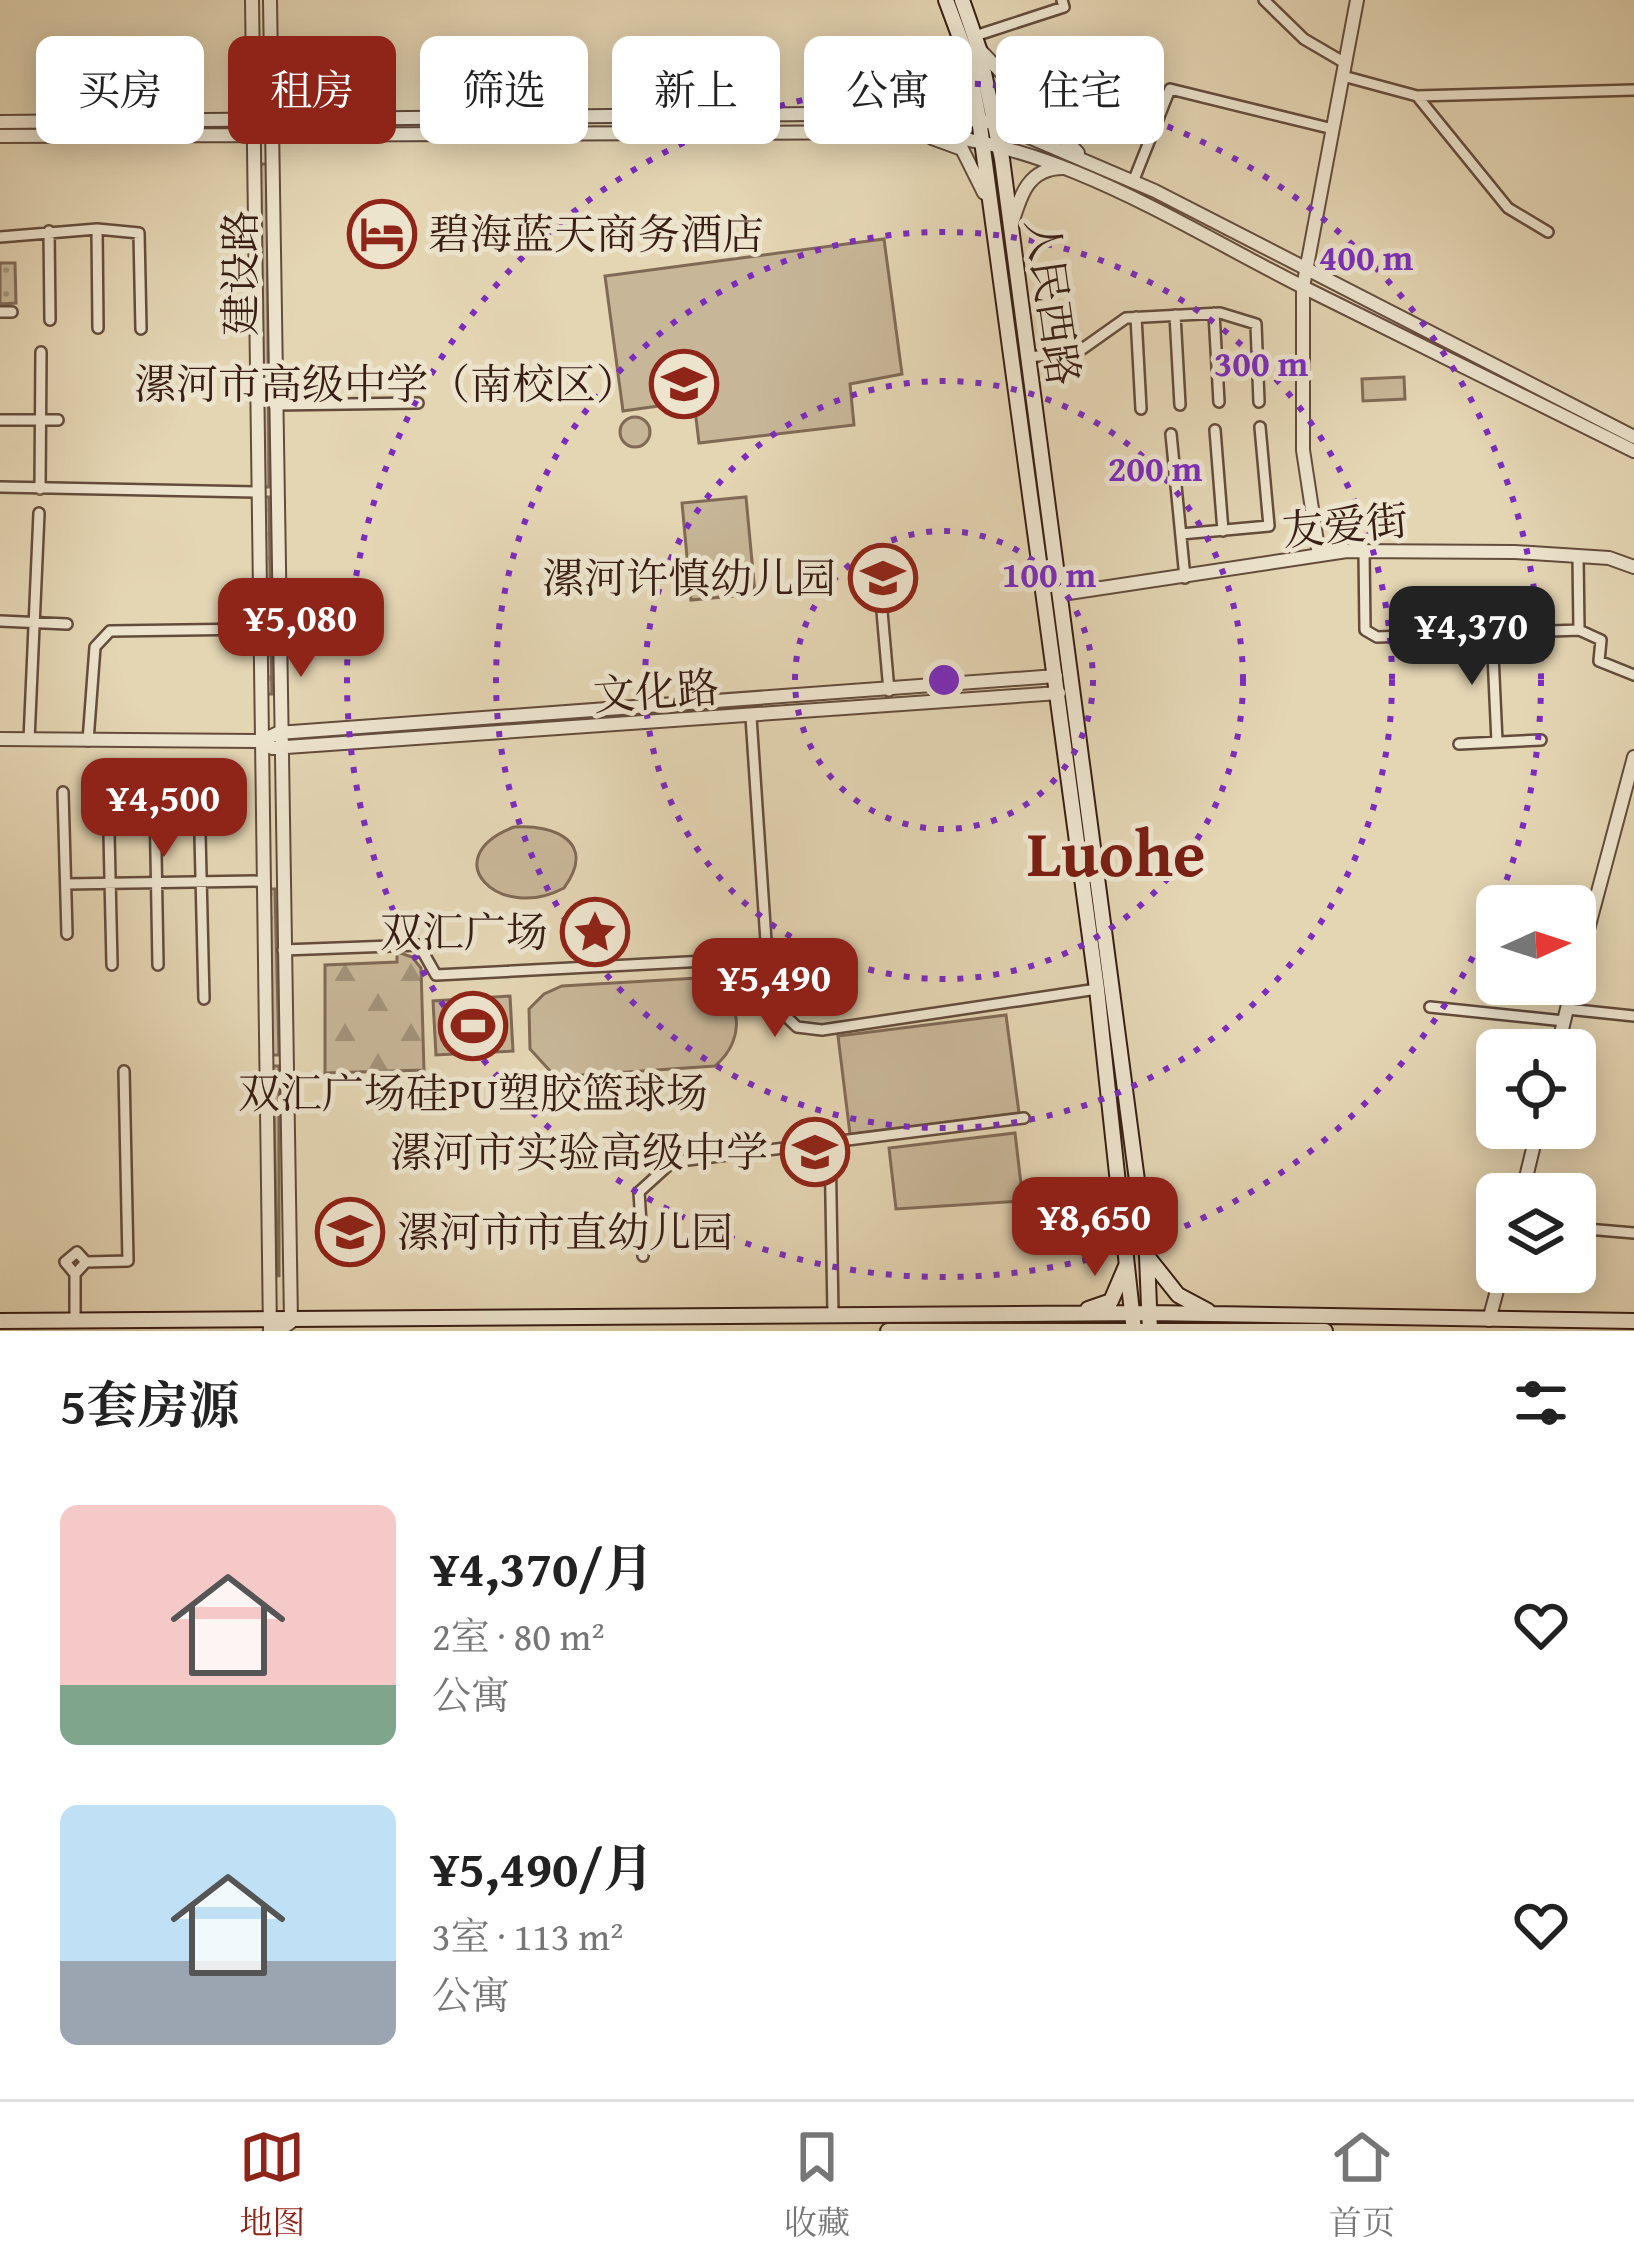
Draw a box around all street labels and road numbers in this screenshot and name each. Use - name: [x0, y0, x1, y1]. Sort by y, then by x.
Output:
- street label: 建设路: [209, 210, 270, 336]
- street label: 人民西路: [1012, 214, 1095, 389]
- street label: 友爱街: [1280, 489, 1410, 560]
- street label: 文化路: [591, 656, 721, 725]

